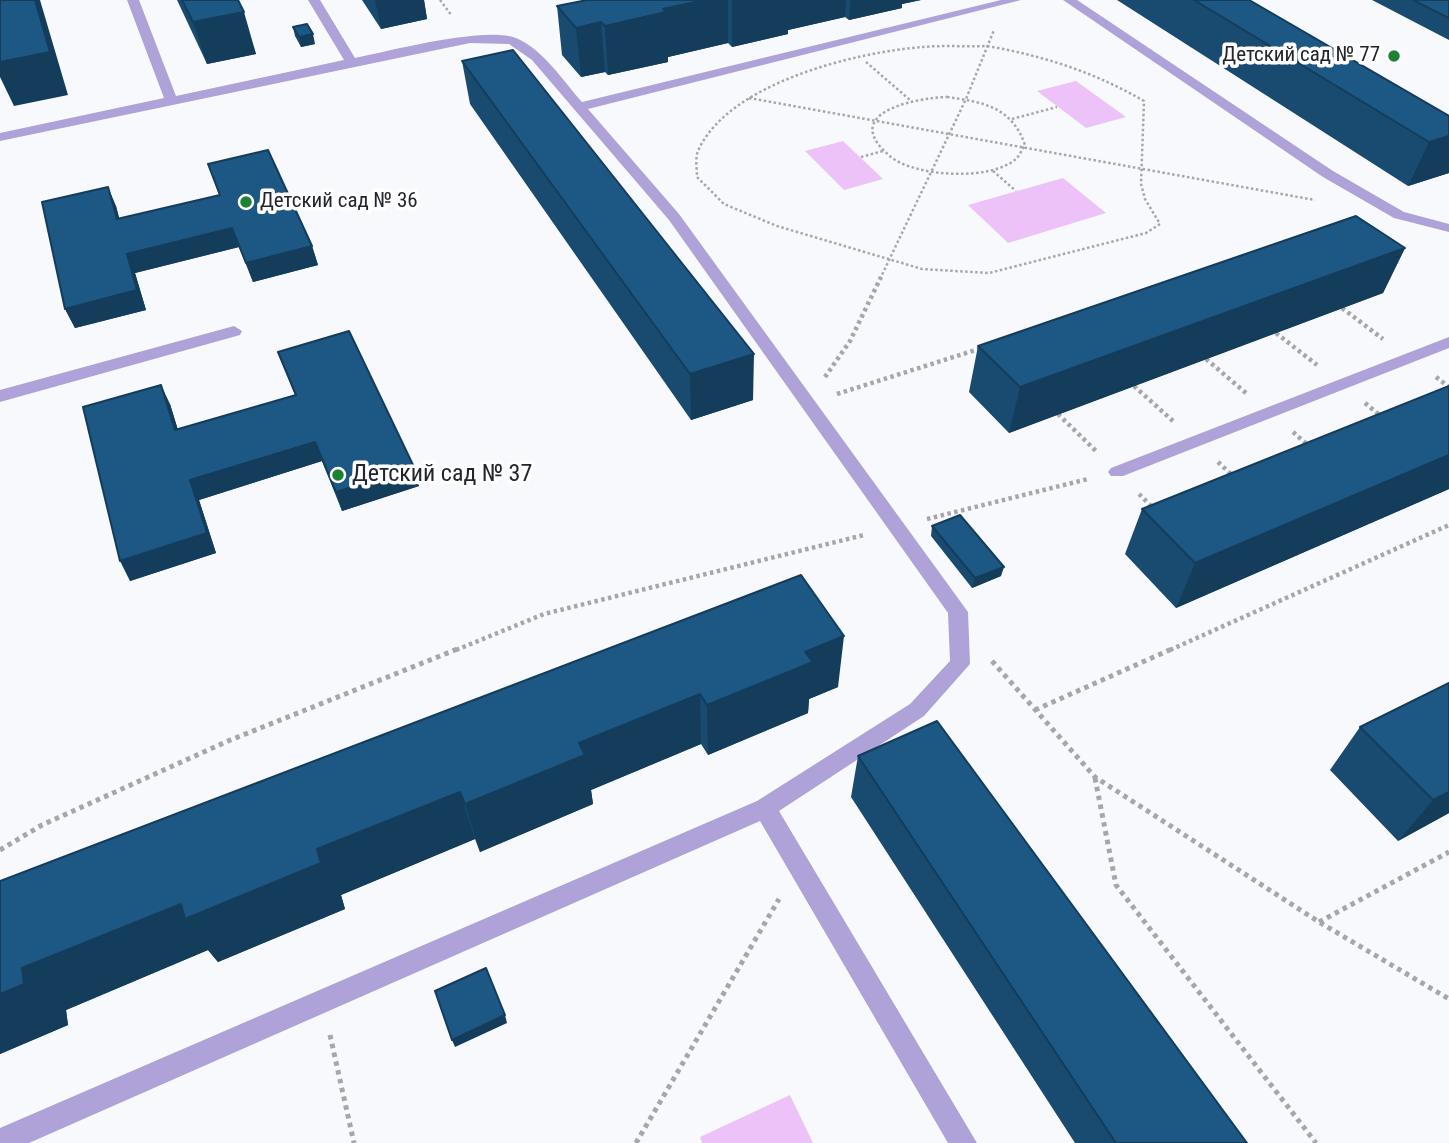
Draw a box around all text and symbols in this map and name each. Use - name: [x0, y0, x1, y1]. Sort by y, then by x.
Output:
- place label: Детский сад № 77: [1222, 43, 1380, 69]
- marker: Детский сад № 77: [1386, 48, 1402, 64]
- place label: Детский сад № 36: [260, 189, 418, 215]
- marker: Детский сад № 36: [238, 194, 254, 210]
- place label: Детский сад № 37: [352, 461, 532, 489]
- marker: Детский сад № 37: [330, 467, 346, 483]

